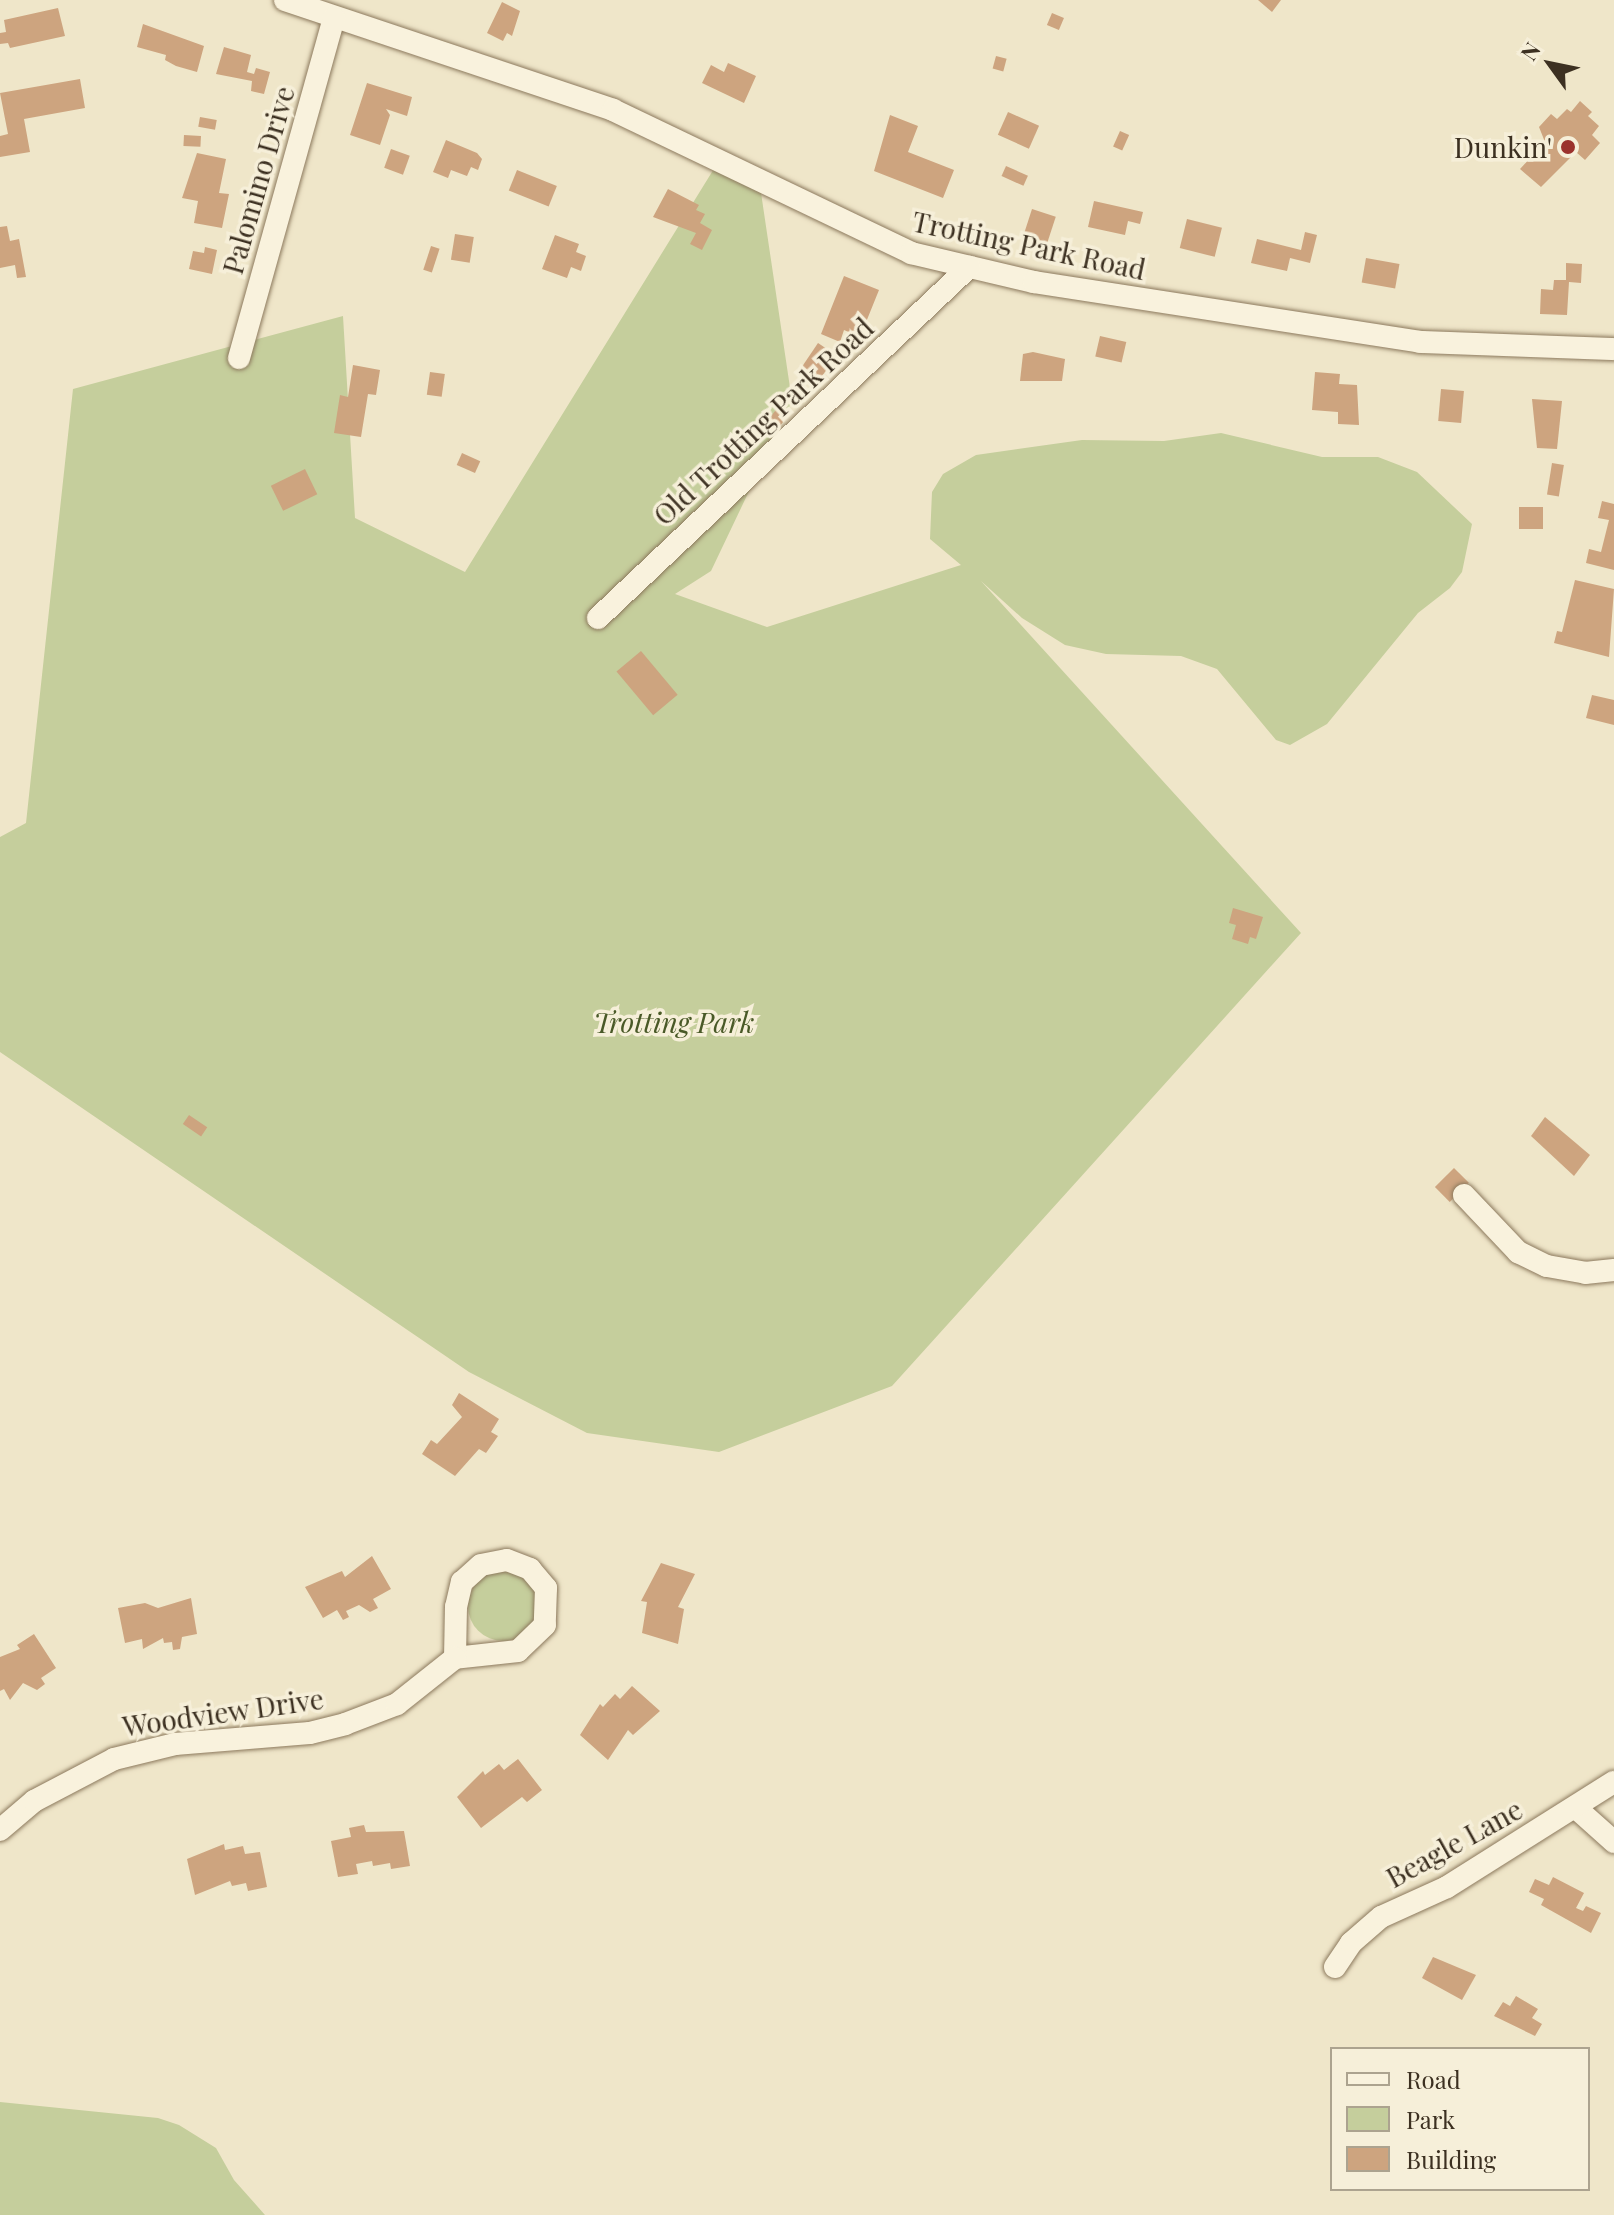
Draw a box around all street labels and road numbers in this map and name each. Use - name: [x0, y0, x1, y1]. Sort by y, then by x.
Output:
- street label: Palomino Drive: [215, 82, 301, 278]
- street label: Trotting Park Road: [909, 204, 1149, 286]
- street label: Old Trotting Park Road: [646, 310, 880, 532]
- street label: Woodview Drive: [120, 1681, 326, 1743]
- street label: Beagle Lane: [1380, 1792, 1528, 1894]

